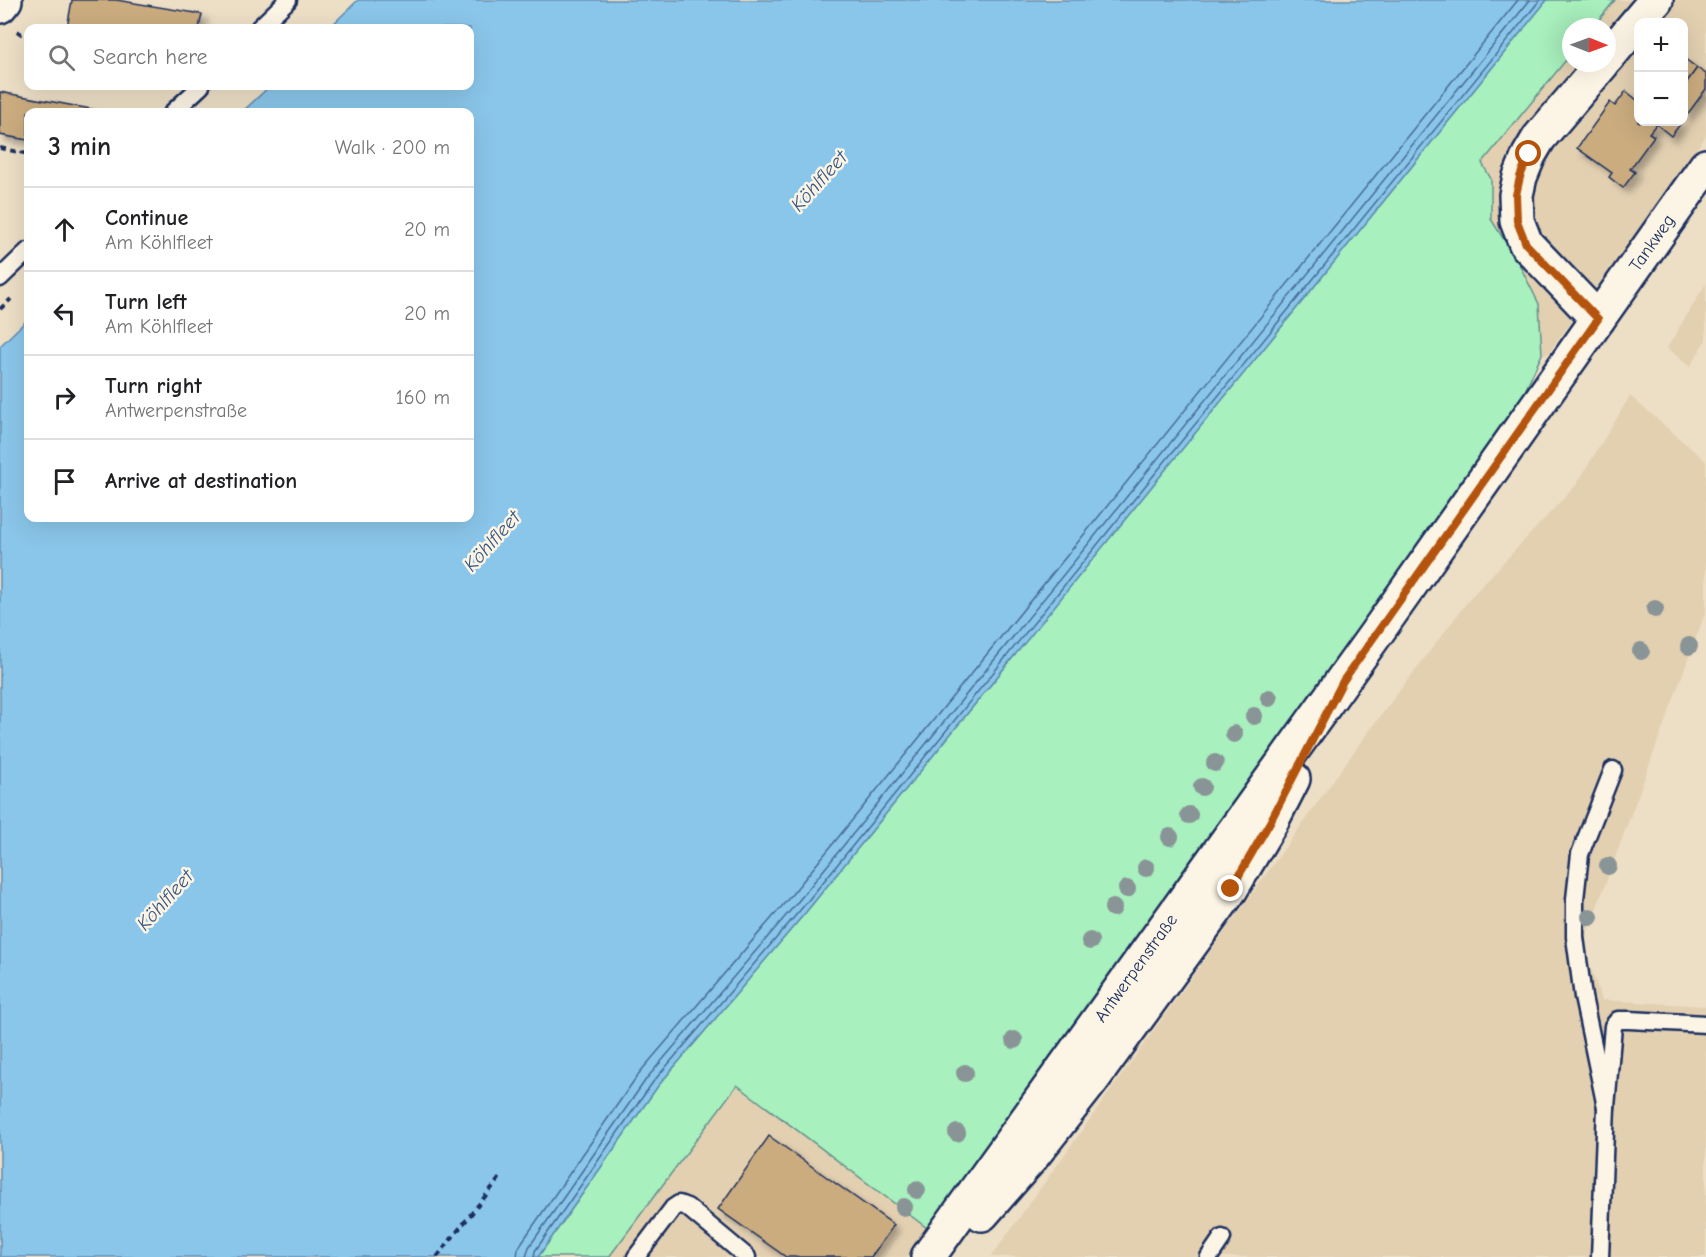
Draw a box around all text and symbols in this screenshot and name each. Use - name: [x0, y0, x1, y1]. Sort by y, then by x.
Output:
- north arrow: [1562, 18, 1616, 72]
- map controls: [1634, 18, 1688, 126]
- button: +: [1634, 18, 1688, 72]
- search box: [24, 24, 474, 90]
- icon: search: [45, 41, 78, 74]
- text: Search here: [93, 44, 208, 70]
- button: −: [1634, 72, 1688, 126]
- text: 3 min: [48, 132, 111, 162]
- text: Walk · 200 m: [335, 136, 450, 159]
- route start: [1515, 140, 1541, 166]
- water label: Köhlfleet: [786, 145, 853, 216]
- text: Continue: [105, 205, 188, 231]
- street label: Tankweg: [1625, 210, 1679, 275]
- icon: ahead: [48, 213, 81, 246]
- text: 20 m: [404, 218, 450, 241]
- text: Am Köhlfleet: [105, 231, 212, 254]
- text: Turn left: [105, 289, 187, 315]
- icon: left: [48, 297, 81, 330]
- text: 20 m: [404, 302, 450, 325]
- text: Am Köhlfleet: [105, 315, 212, 338]
- text: Turn right: [105, 373, 202, 399]
- icon: right: [48, 381, 81, 414]
- text: 160 m: [396, 386, 450, 409]
- text: Antwerpenstraße: [105, 399, 247, 422]
- icon: arrive: [48, 465, 81, 498]
- text: Arrive at destination: [105, 468, 297, 494]
- water label: Köhlfleet: [459, 505, 526, 576]
- water label: Köhlfleet: [132, 864, 199, 935]
- route end: [1217, 875, 1243, 901]
- street label: Antwerpenstraße: [1090, 910, 1182, 1026]

